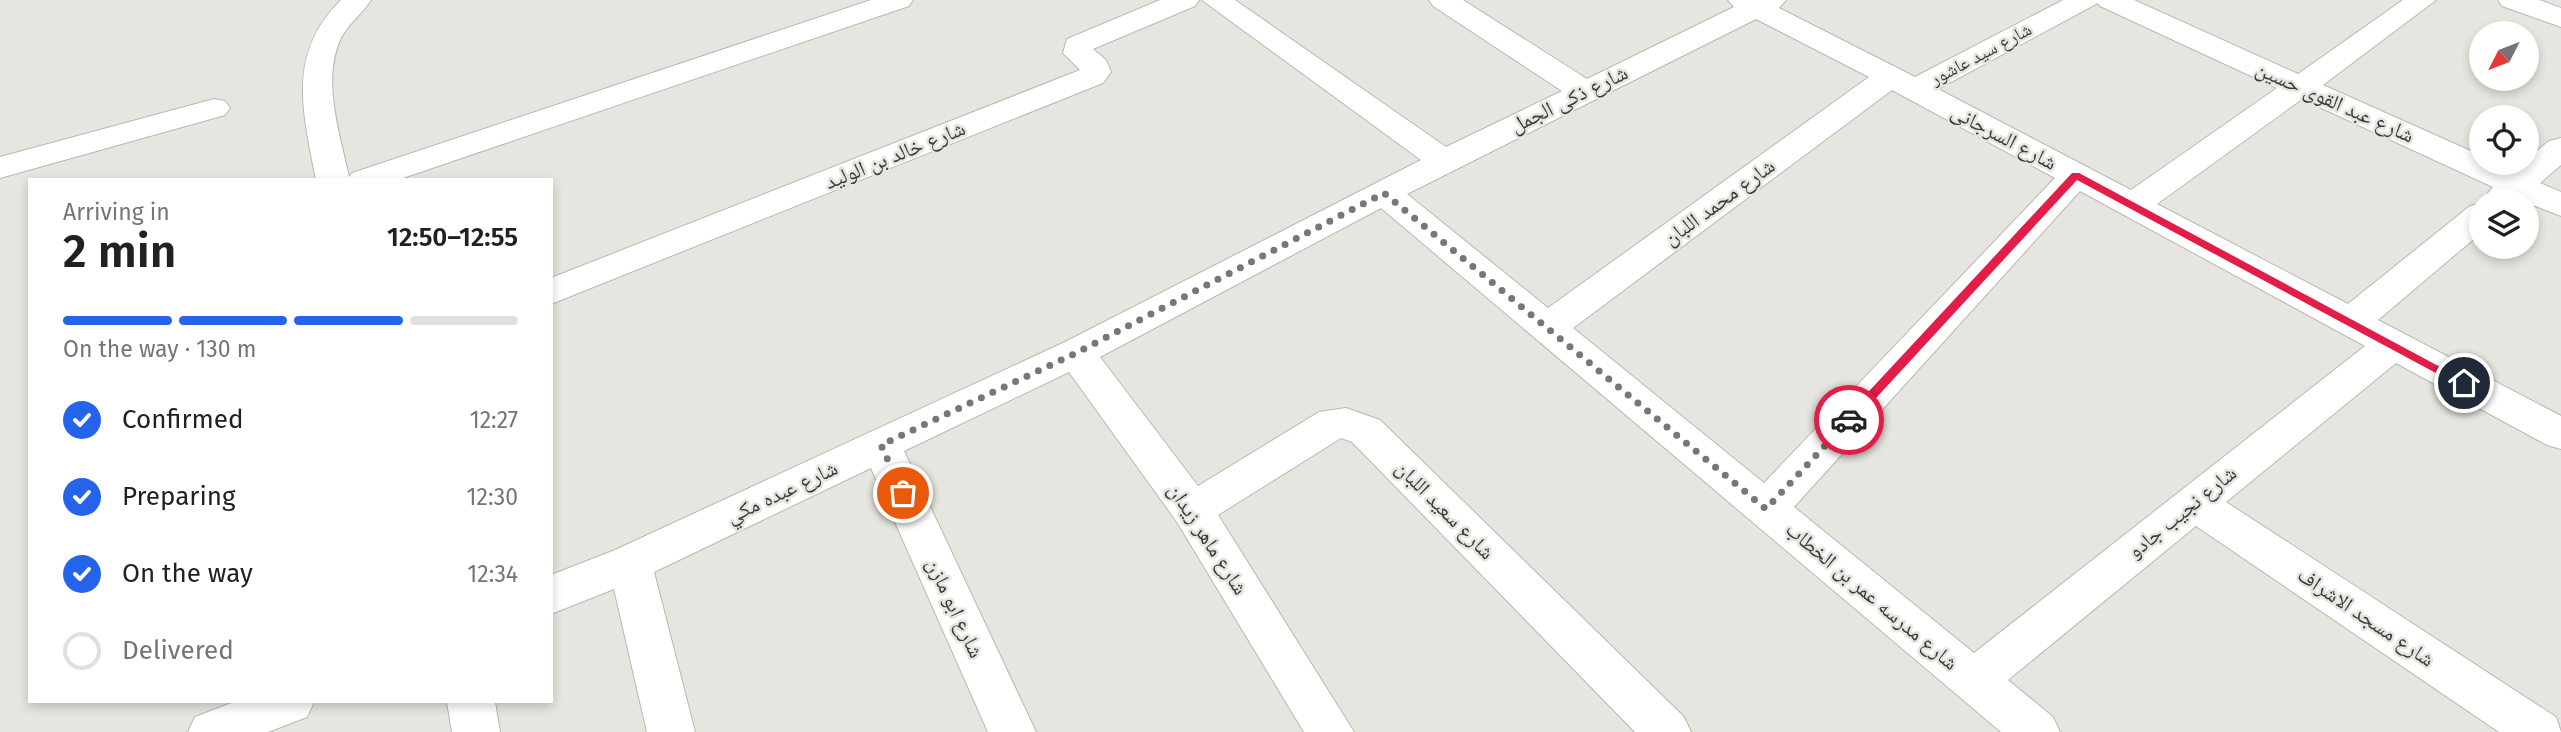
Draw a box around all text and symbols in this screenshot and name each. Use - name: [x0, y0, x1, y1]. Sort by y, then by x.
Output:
- street label: شارع سيد عاشور: [1926, 18, 2035, 90]
- north arrow: [2469, 21, 2539, 91]
- map controls: [2469, 21, 2539, 259]
- street label: شارع عبد القوى حسين: [2252, 55, 2418, 149]
- street label: شارع ذكى الجمل: [1506, 59, 1632, 139]
- street label: شارع السرجانى: [1947, 98, 2061, 176]
- button: locate: [2469, 105, 2539, 175]
- street label: شارع خالد بن الوليد: [821, 115, 969, 195]
- street label: شارع محمد اللبان: [1658, 153, 1780, 251]
- button: layers: [2469, 189, 2539, 259]
- text: Arriving in: [63, 198, 170, 226]
- text: 12:50–12:55: [387, 222, 518, 253]
- text: 2 min: [63, 224, 176, 279]
- text: On the way · 130 m: [63, 335, 256, 363]
- pin: [2434, 353, 2494, 413]
- icon: home: [2445, 364, 2483, 402]
- courier: [1814, 385, 1884, 455]
- icon: check: [63, 401, 101, 439]
- icon: car: [1830, 401, 1868, 439]
- text: Confirmed: [122, 404, 243, 435]
- text: 12:27: [470, 406, 518, 434]
- street label: شارع عبده مكي: [722, 455, 843, 532]
- street label: شارع سعيد اللبان: [1390, 455, 1500, 565]
- street label: شارع نجيب جادو: [2122, 460, 2242, 564]
- pin: [873, 463, 933, 523]
- icon: bag: [884, 474, 922, 512]
- icon: check: [63, 478, 101, 516]
- street label: شارع ماهر زيدان: [1162, 478, 1254, 600]
- text: Preparing: [122, 481, 235, 512]
- text: 12:30: [467, 483, 518, 511]
- street label: شارع مدرسه عمر بن الخطاب: [1780, 516, 1964, 676]
- street label: شارع ابو مازن: [921, 554, 989, 662]
- icon: check: [63, 555, 101, 593]
- text: On the way: [122, 558, 253, 589]
- text: 12:34: [467, 560, 518, 588]
- street label: شارع مسجد الاشراف: [2293, 562, 2439, 672]
- text: Delivered: [122, 635, 234, 666]

